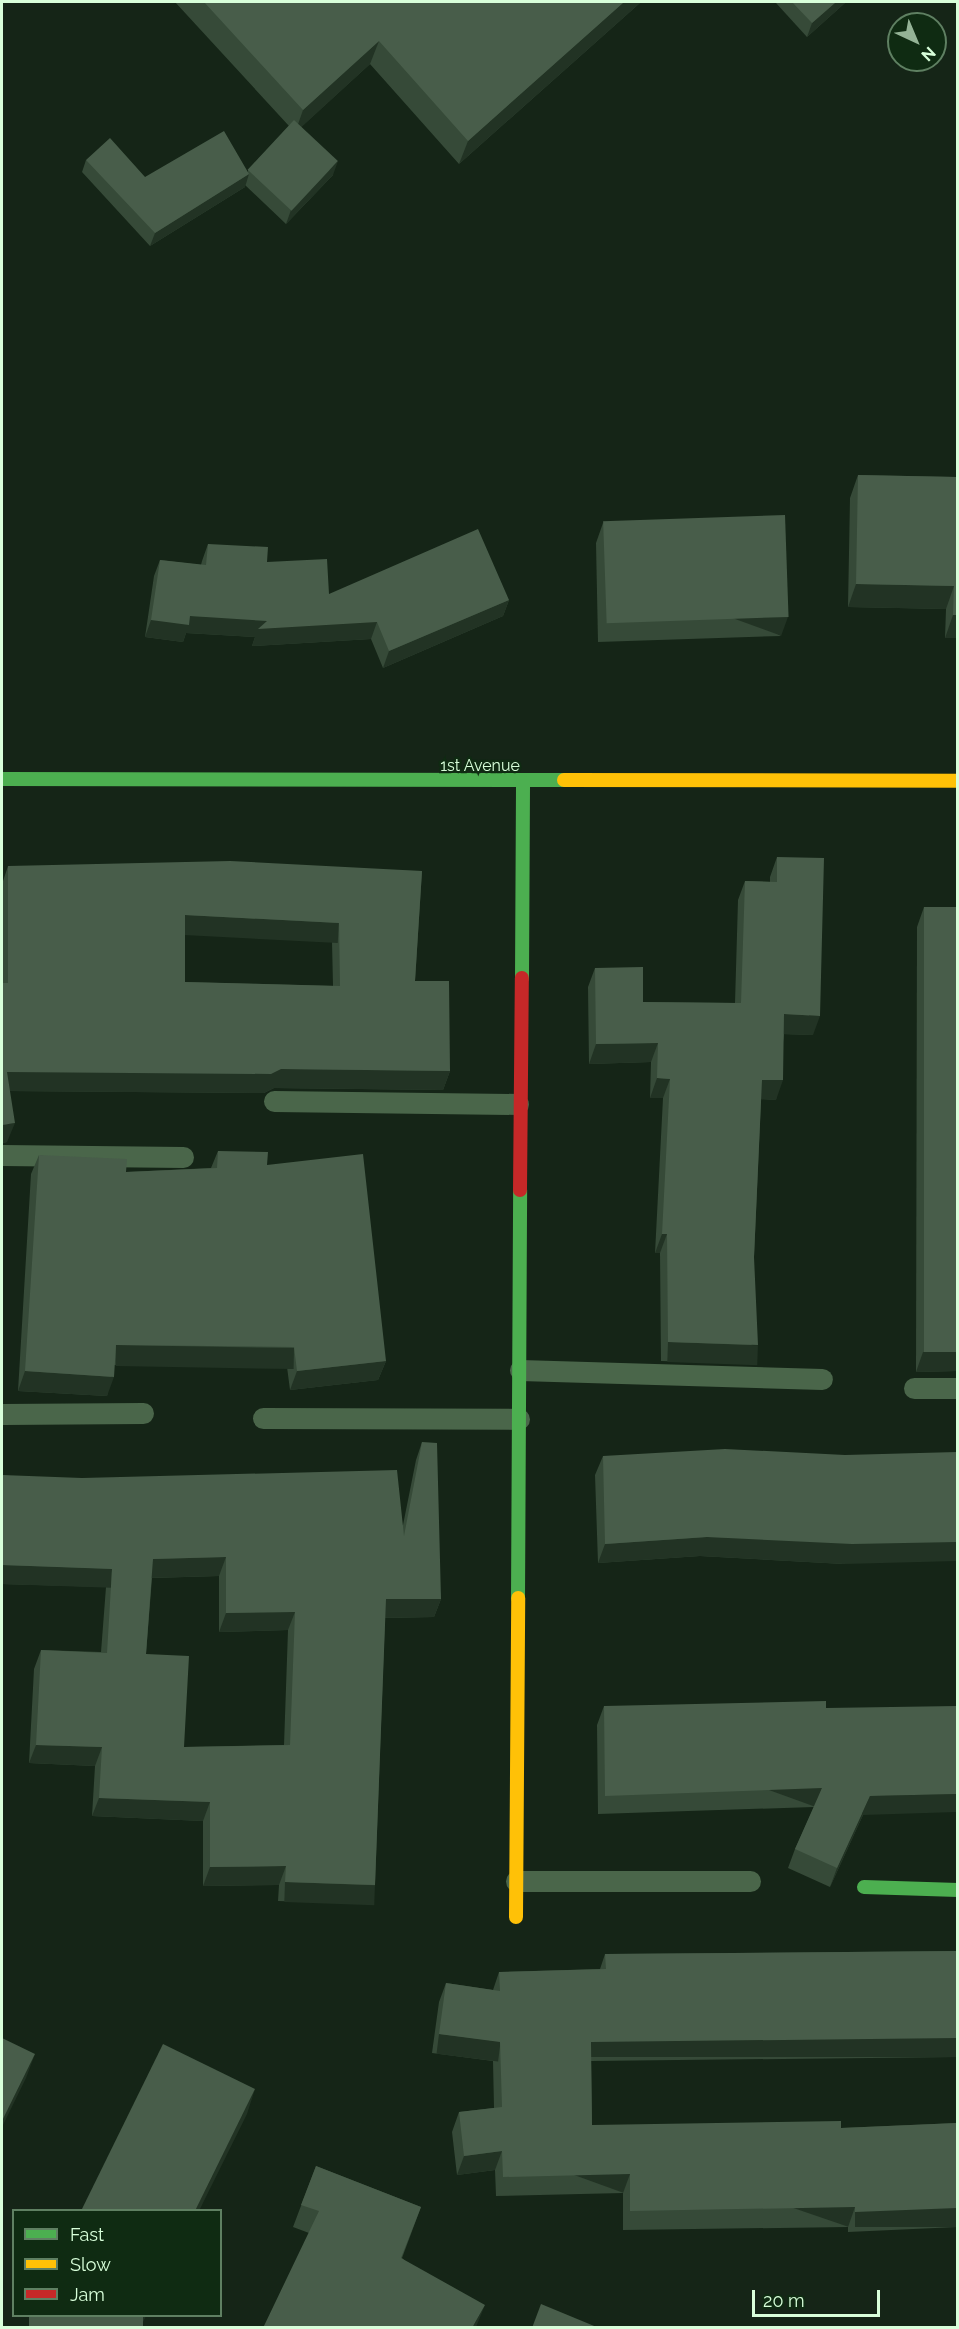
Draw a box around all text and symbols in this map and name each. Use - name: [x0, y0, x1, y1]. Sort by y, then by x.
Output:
- north arrow: [887, 12, 947, 72]
- text: N: [917, 43, 939, 65]
- street label: 1st Avenue: [440, 756, 520, 776]
- legend: [12, 2209, 222, 2317]
- text: Fast: [70, 2224, 104, 2245]
- text: Slow: [70, 2254, 111, 2275]
- scale bar: [755, 2278, 882, 2316]
- text: Jam: [70, 2284, 105, 2305]
- text: 20 m: [763, 2290, 805, 2311]

